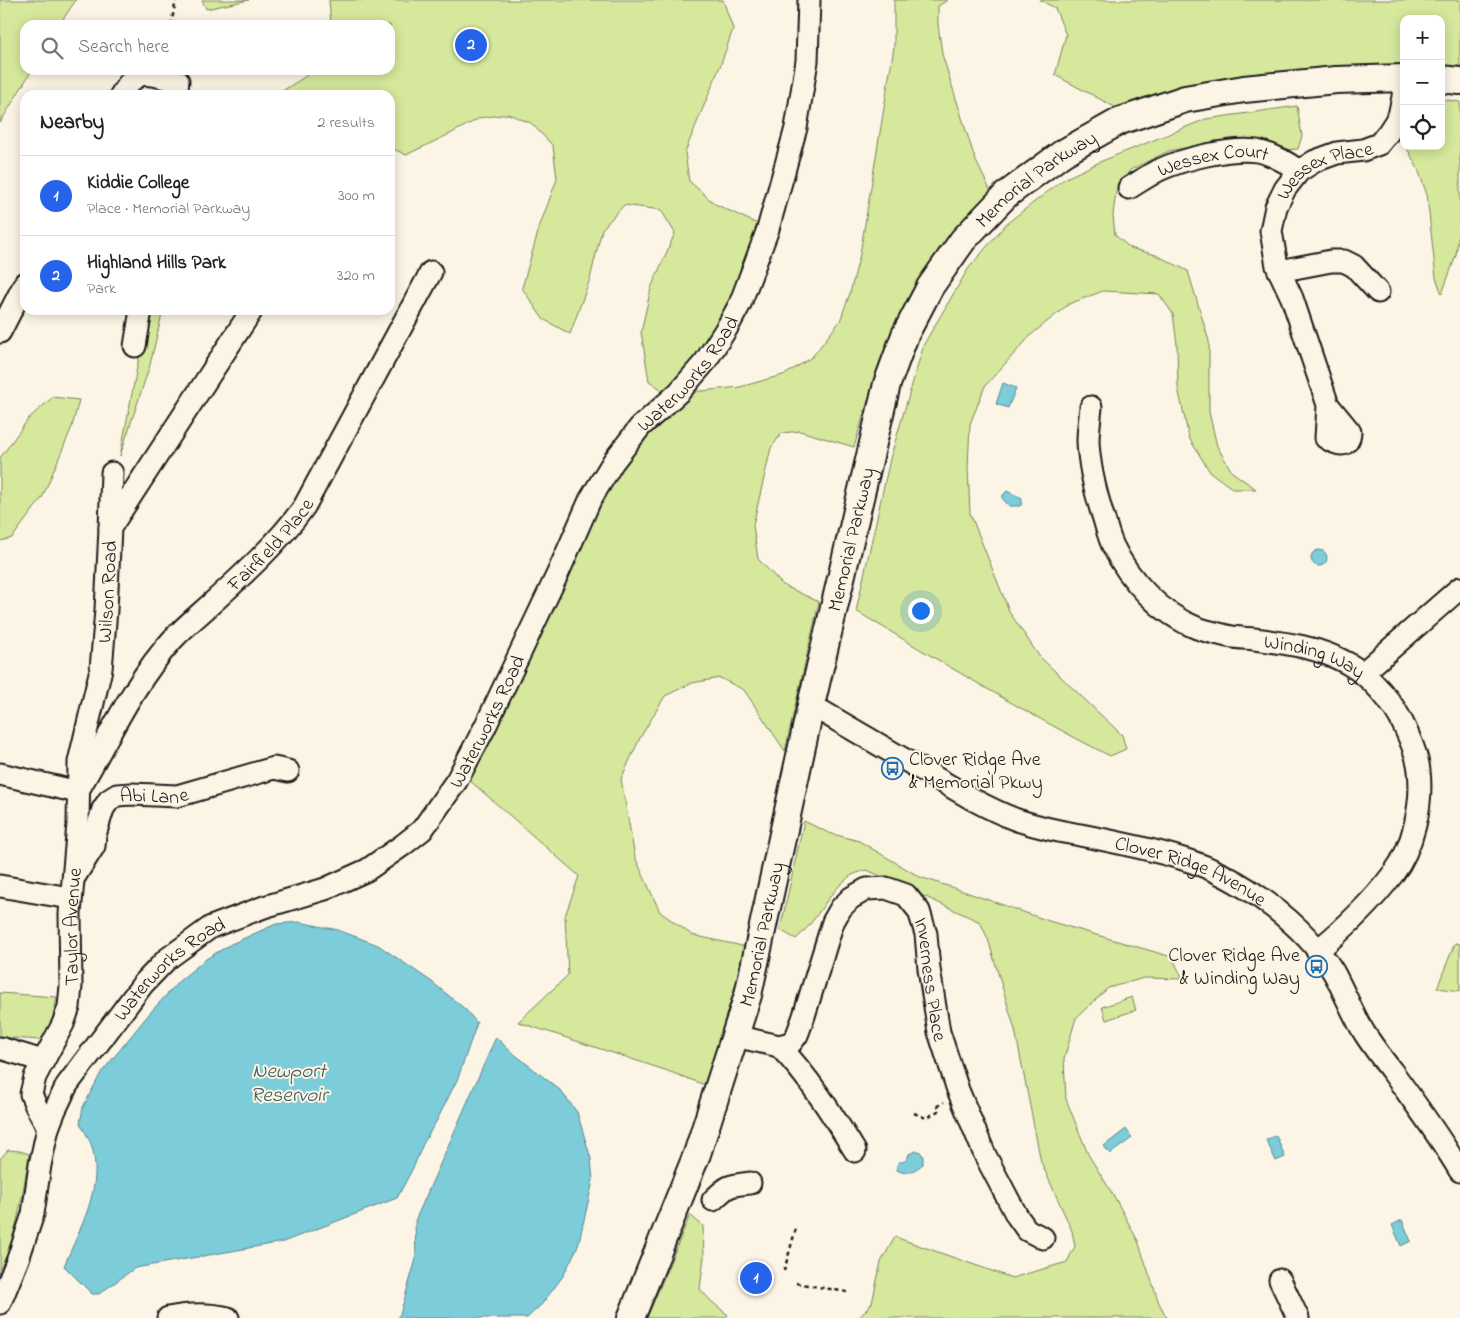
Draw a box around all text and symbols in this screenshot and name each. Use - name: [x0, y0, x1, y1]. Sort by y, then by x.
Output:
- map controls: [1400, 15, 1445, 150]
- button: +: [1400, 15, 1445, 60]
- search box: [20, 20, 395, 75]
- pin: 2: [455, 26, 487, 64]
- icon: search: [38, 34, 66, 62]
- text: Search here: [78, 34, 169, 61]
- button: −: [1400, 60, 1445, 105]
- button: locate: [1400, 105, 1445, 150]
- text: Nearby: [40, 108, 104, 138]
- text: 2 results: [317, 111, 375, 135]
- street label: Memorial Parkway: [970, 125, 1103, 236]
- street label: Wessex Place: [1270, 135, 1378, 205]
- street label: Wessex Court: [1154, 138, 1272, 186]
- text: Kiddie College: [87, 170, 189, 197]
- text: 1: [53, 184, 59, 208]
- text: 300 m: [338, 184, 375, 208]
- text: Place · Memorial Parkway: [87, 197, 250, 221]
- text: Highland Hills Park: [87, 250, 226, 277]
- text: 2: [52, 264, 60, 288]
- text: 320 m: [337, 264, 375, 288]
- text: Park: [87, 277, 116, 301]
- street label: Waterworks Road: [632, 312, 748, 440]
- street label: Memorial Parkway: [822, 465, 884, 615]
- street label: Fairfield Place: [221, 494, 323, 600]
- street label: Wilson Road: [91, 540, 126, 644]
- your location: [908, 598, 934, 624]
- street label: Winding Way: [1262, 628, 1370, 688]
- street label: Waterworks Road: [443, 651, 534, 794]
- place label: Clover Ridge Ave & Memorial Pkwy: [909, 746, 1043, 798]
- bus stop icon: Clover Ridge Ave & Memorial Pkwy: [881, 757, 905, 781]
- street label: Abi Lane: [119, 781, 192, 813]
- street label: Clover Ridge Avenue: [1112, 830, 1272, 915]
- street label: Memorial Parkway: [733, 860, 793, 1011]
- street label: Taylor Avenue: [58, 867, 91, 986]
- street label: Waterworks Road: [108, 911, 230, 1028]
- street label: Inverness Place: [905, 914, 953, 1046]
- place label: Clover Ridge Ave & Winding Way: [1168, 942, 1300, 995]
- bus stop icon: Clover Ridge Ave & Winding Way: [1304, 954, 1328, 978]
- water label: Newport Reservoir: [251, 1057, 330, 1111]
- pin: 1: [740, 1259, 772, 1297]

